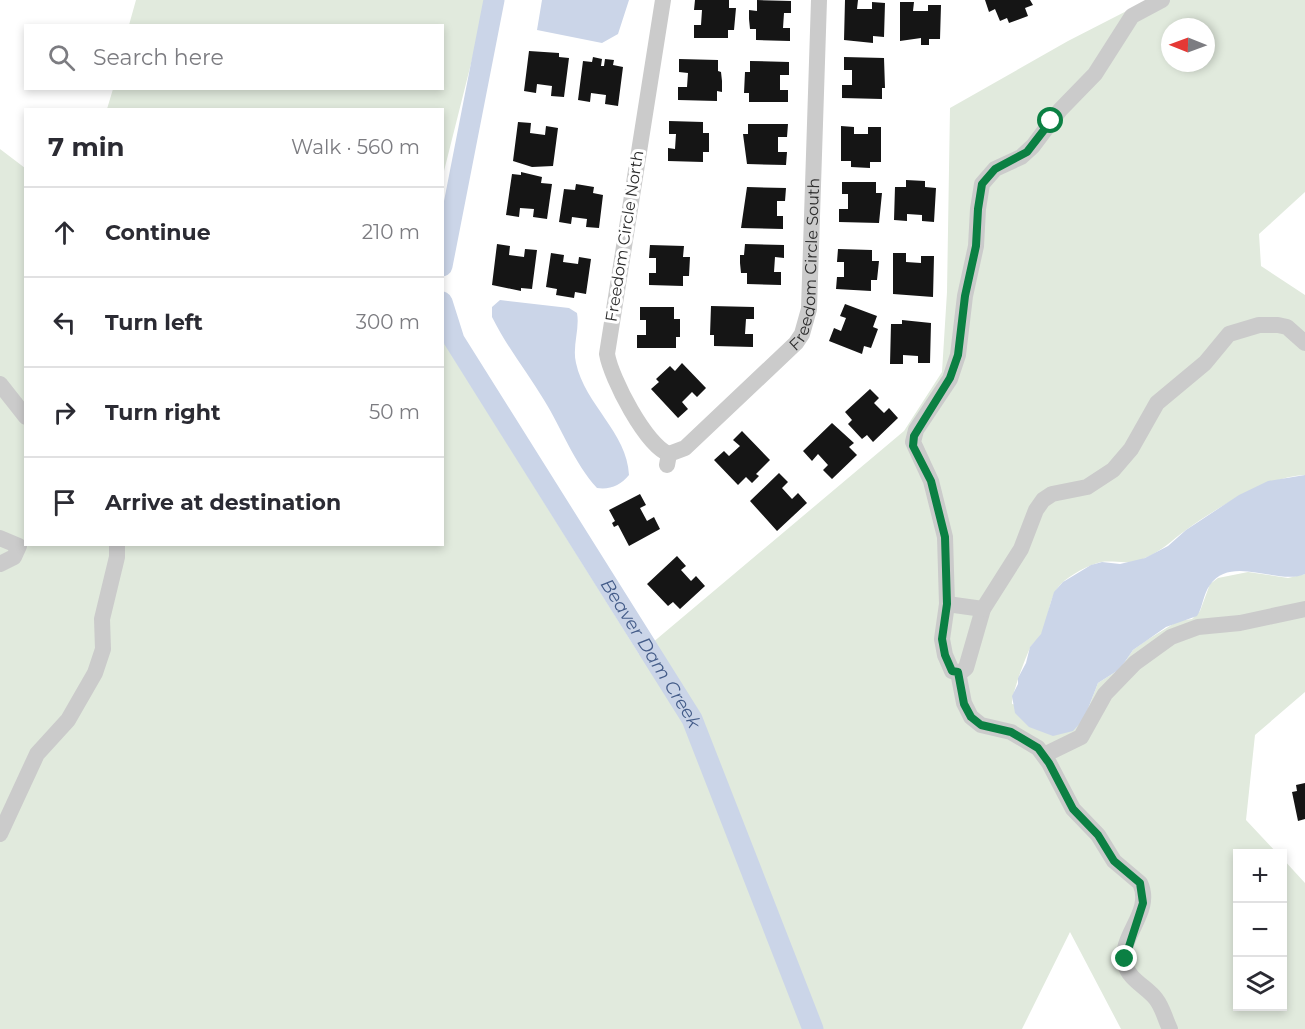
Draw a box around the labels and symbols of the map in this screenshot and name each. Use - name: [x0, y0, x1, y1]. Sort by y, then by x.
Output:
- north arrow: [1161, 18, 1215, 72]
- route start: [1037, 107, 1063, 133]
- street label: Freedom Circle North: [602, 149, 647, 323]
- street label: Freedom Circle South: [785, 177, 823, 355]
- water label: Beaver Dam Creek: [596, 575, 706, 732]
- route end: [1111, 945, 1137, 971]

